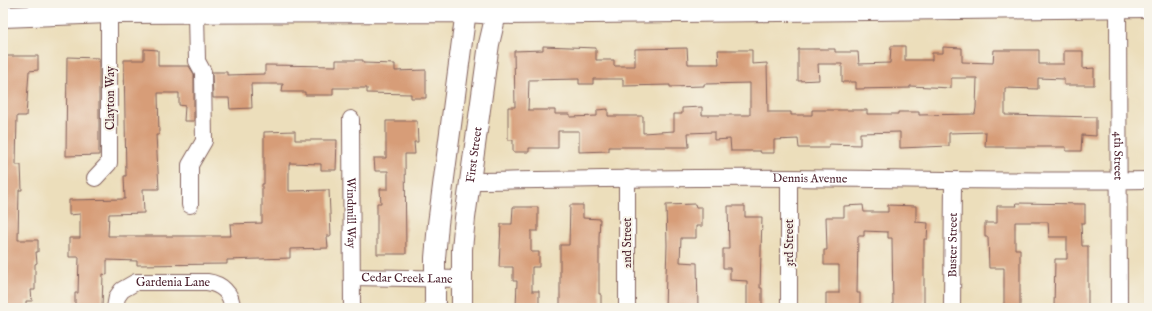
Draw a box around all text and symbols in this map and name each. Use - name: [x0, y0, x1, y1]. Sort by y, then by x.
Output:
- street label: Clayton Way: [103, 66, 118, 130]
- street label: First Street: [463, 126, 485, 184]
- street label: 4th Street: [1110, 132, 1126, 180]
- street label: Dennis Avenue: [773, 171, 848, 187]
- street label: Windmill Way: [343, 178, 359, 249]
- street label: Buster Street: [945, 212, 961, 278]
- street label: 2nd Street: [620, 218, 635, 268]
- street label: 3rd Street: [782, 219, 797, 267]
- street label: Cedar Creek Lane: [361, 270, 453, 287]
- street label: Gardenia Lane: [136, 275, 212, 290]

